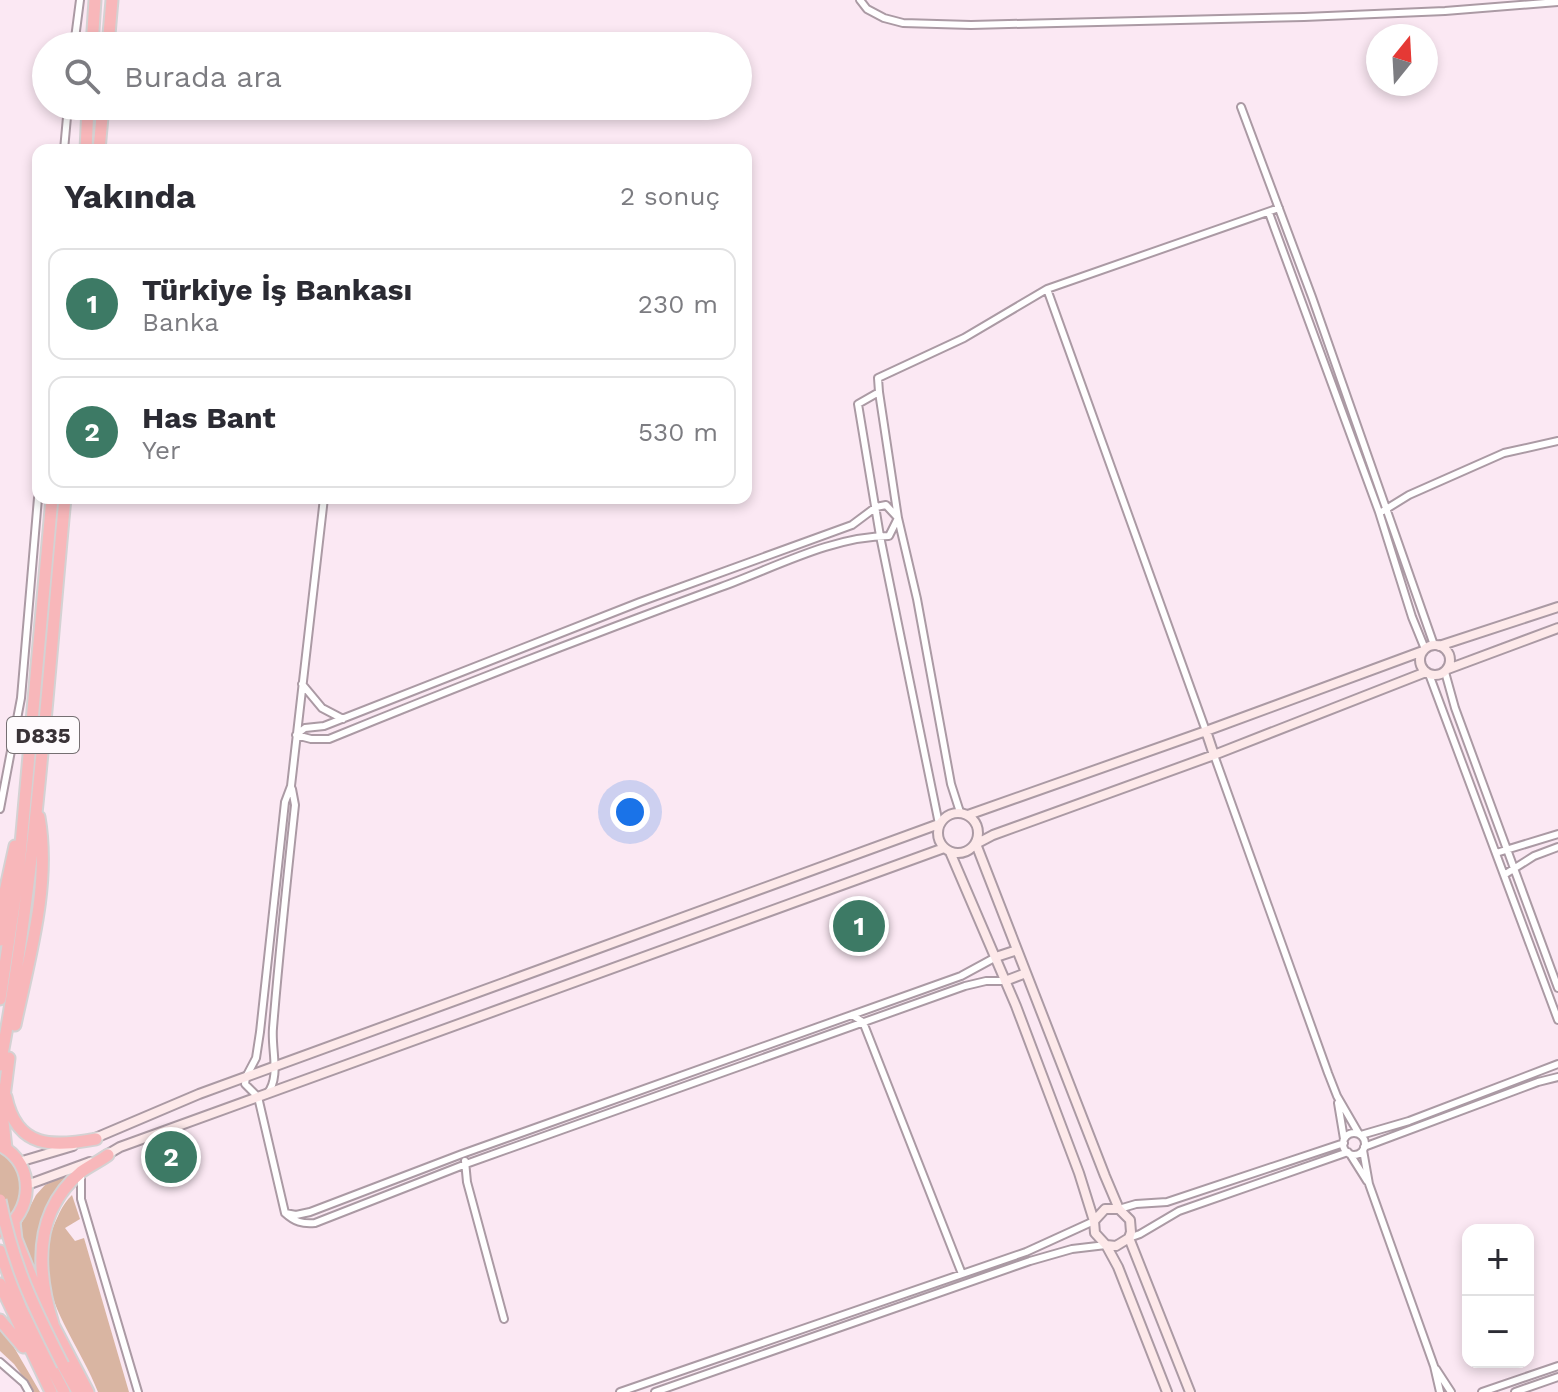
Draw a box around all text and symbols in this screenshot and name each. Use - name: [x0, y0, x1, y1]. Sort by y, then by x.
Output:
- north arrow: [1366, 24, 1438, 96]
- search box: [32, 32, 752, 120]
- icon: search: [60, 54, 104, 98]
- text: Burada ara: [124, 59, 282, 94]
- text: Yakında: [64, 176, 196, 216]
- text: 2 sonuç: [620, 181, 720, 211]
- text: Türkiye İş Bankası: [142, 272, 412, 307]
- text: 1: [86, 289, 98, 319]
- text: 230 m: [638, 289, 718, 319]
- text: Banka: [142, 307, 219, 337]
- text: Has Bant: [142, 400, 276, 435]
- text: 2: [84, 417, 100, 447]
- text: 530 m: [638, 417, 718, 447]
- text: Yer: [142, 435, 181, 465]
- road number: D835: [7, 717, 79, 753]
- your location: [610, 792, 650, 832]
- pin: 1: [833, 896, 885, 956]
- pin: 2: [145, 1127, 197, 1187]
- map controls: [1462, 1224, 1534, 1368]
- button: +: [1462, 1224, 1534, 1296]
- button: −: [1462, 1296, 1534, 1368]

